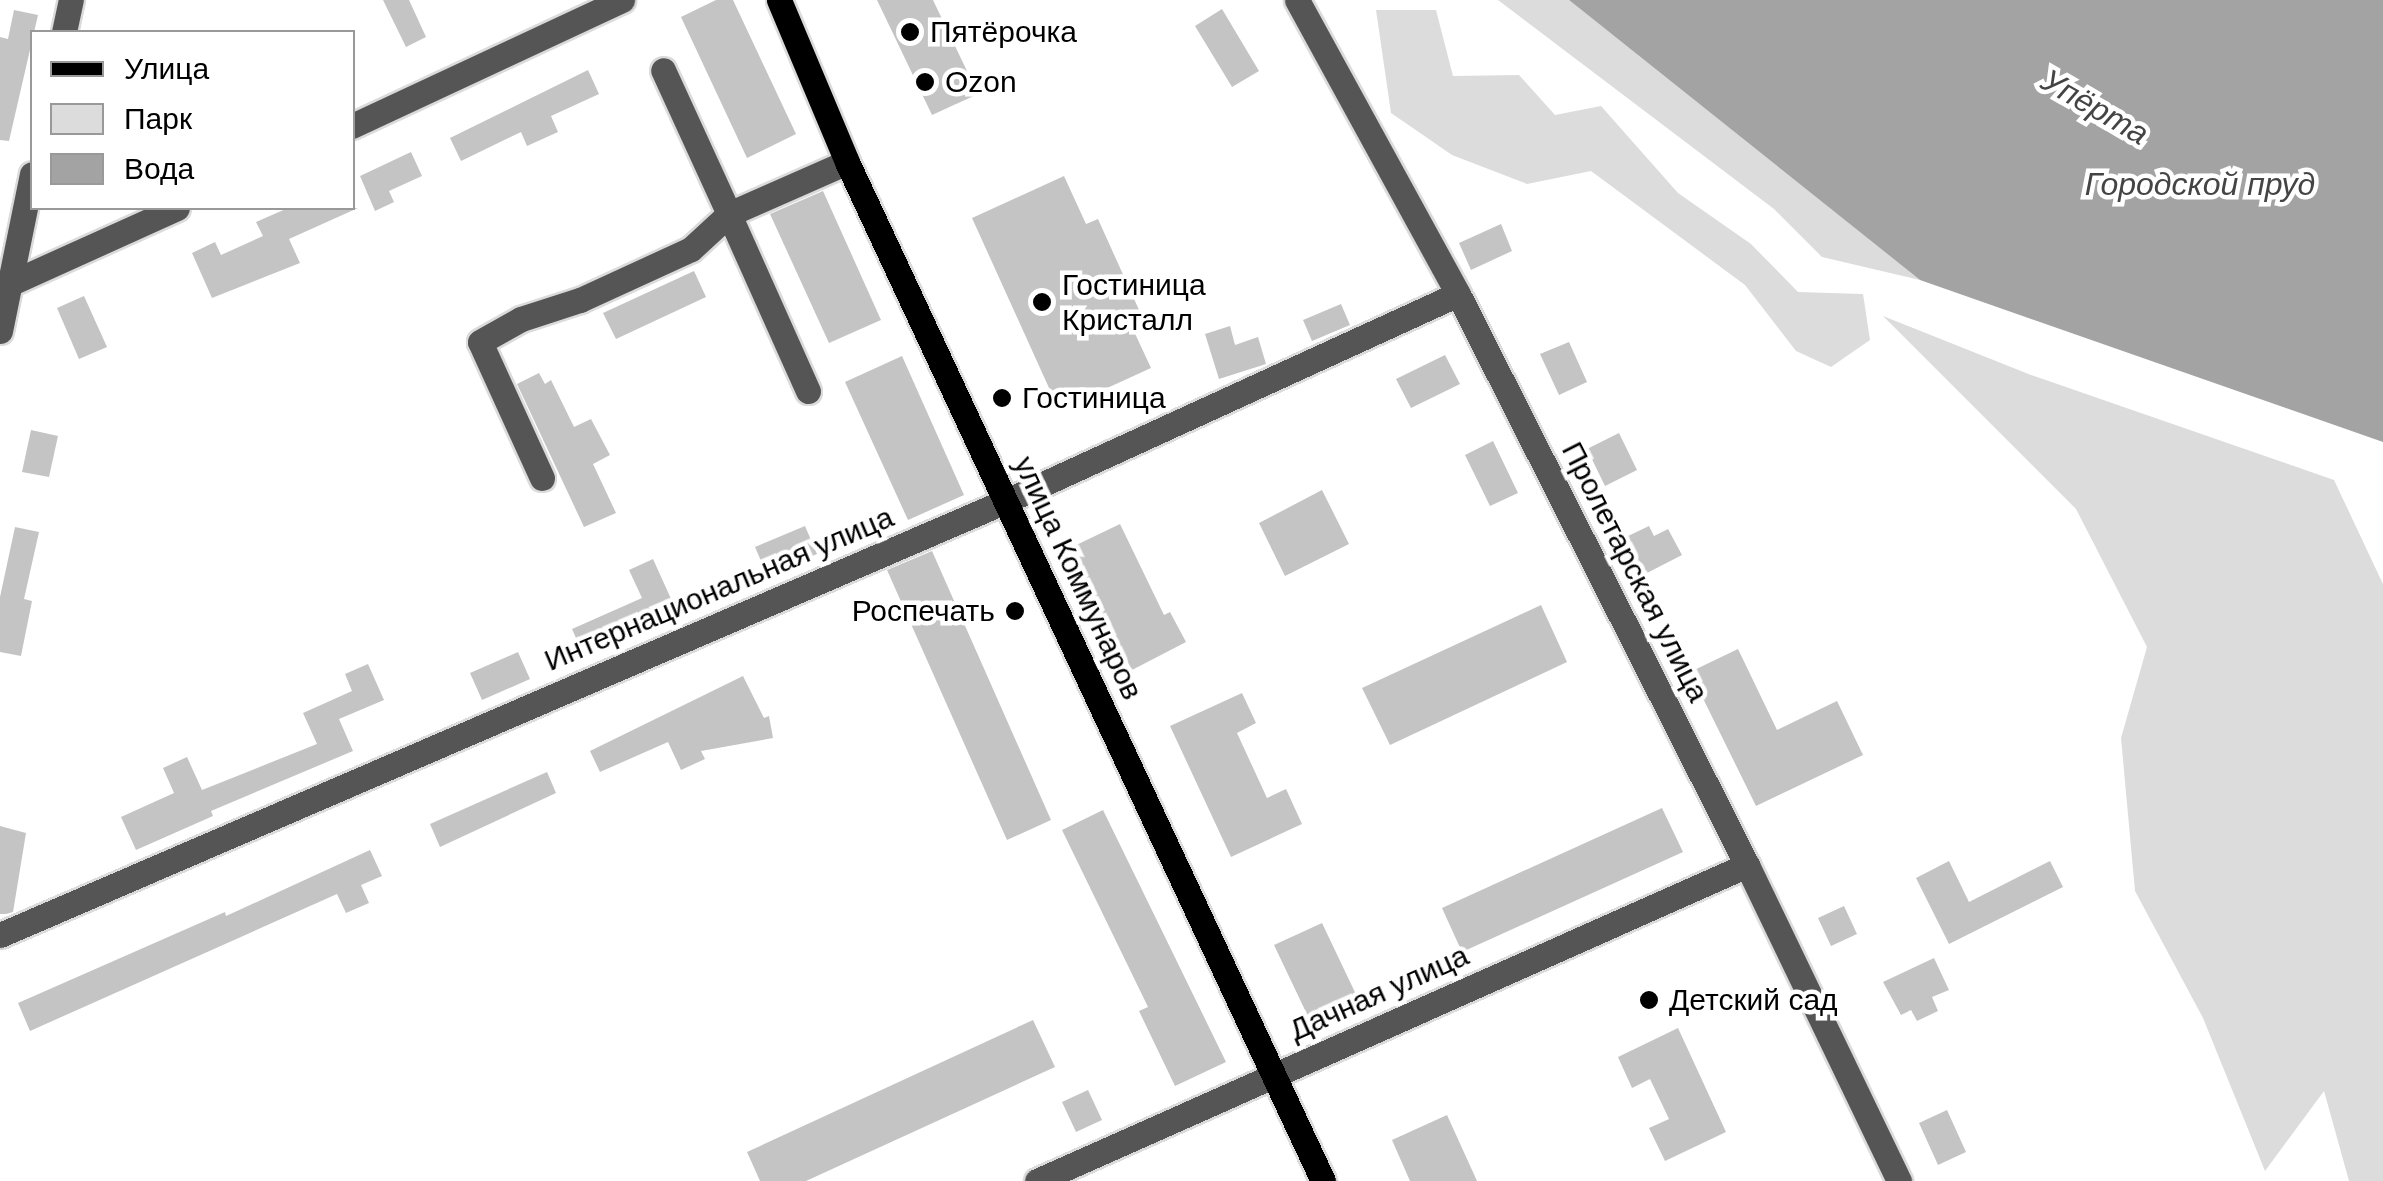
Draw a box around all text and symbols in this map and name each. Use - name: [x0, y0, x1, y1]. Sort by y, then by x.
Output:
- place label: Пятёрочка: [930, 14, 1077, 50]
- marker: Пятёрочка: [899, 21, 921, 43]
- legend: [30, 30, 355, 210]
- text: Улица: [124, 52, 209, 85]
- water label: Упёрта: [2035, 61, 2155, 153]
- place label: Ozon: [945, 64, 1017, 100]
- marker: Ozon: [914, 71, 936, 93]
- text: Парк: [124, 102, 192, 135]
- text: Вода: [124, 152, 194, 185]
- water label: Городской пруд: [2085, 165, 2315, 203]
- place label: Гостиница Кристалл: [1062, 267, 1206, 338]
- marker: Гостиница Кристалл: [1031, 291, 1053, 313]
- place label: Гостиница: [1022, 380, 1166, 416]
- marker: Гостиница: [991, 387, 1013, 409]
- street label: Пролетарская улица: [1554, 436, 1716, 708]
- street label: улица Коммунаров: [1006, 451, 1150, 705]
- street label: Интернациональная улица: [539, 499, 899, 679]
- place label: Роспечать: [852, 593, 995, 629]
- marker: Роспечать: [1004, 600, 1026, 622]
- street label: Дачная улица: [1284, 937, 1474, 1049]
- place label: Детский сад: [1669, 982, 1838, 1018]
- marker: Детский сад: [1638, 989, 1660, 1011]

